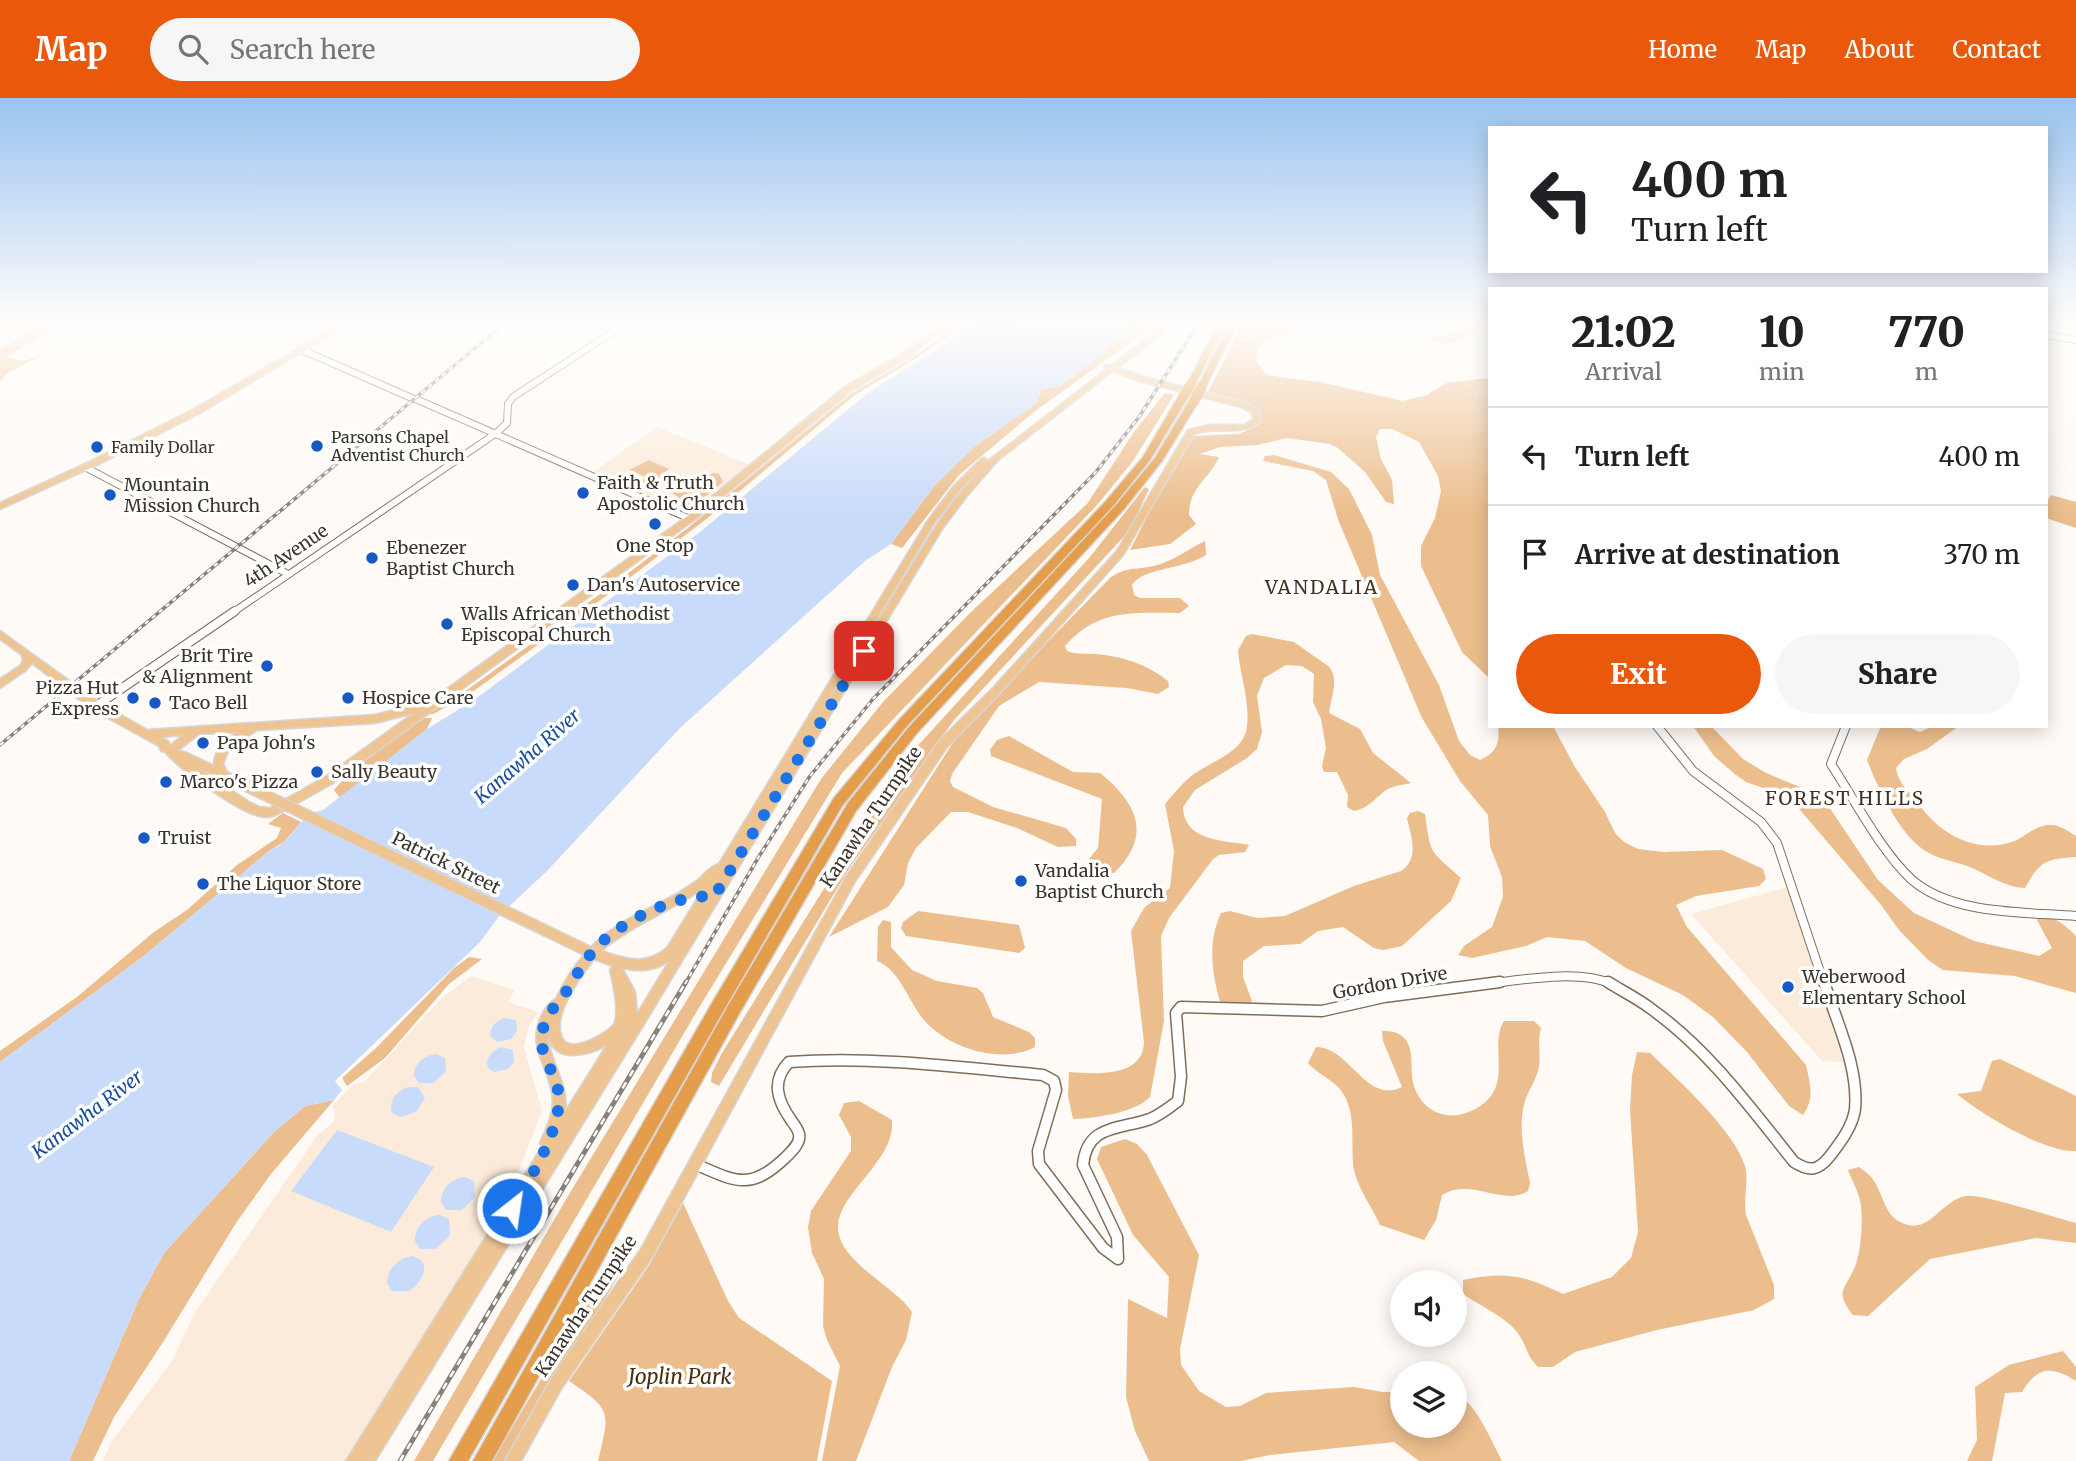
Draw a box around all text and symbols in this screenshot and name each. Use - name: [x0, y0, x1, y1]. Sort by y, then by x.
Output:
- search box: [150, 18, 640, 81]
- text: Map: [35, 29, 108, 70]
- icon: search: [174, 30, 212, 68]
- text: Search here: [230, 33, 375, 66]
- text: Home: [1648, 34, 1717, 65]
- text: Map: [1755, 34, 1806, 65]
- text: About: [1844, 34, 1914, 65]
- text: Contact: [1952, 34, 2041, 65]
- text: 400 m: [1631, 149, 1788, 210]
- icon: left: [1516, 154, 1607, 245]
- text: Turn left: [1631, 210, 1768, 250]
- text: 21:02: [1571, 306, 1676, 358]
- text: 10: [1759, 306, 1805, 358]
- text: 770: [1888, 306, 1965, 358]
- text: Arrival: [1585, 357, 1662, 386]
- text: min: [1759, 357, 1805, 386]
- text: m: [1915, 357, 1938, 386]
- place label: Parsons Chapel Adventist Church: [330, 427, 465, 465]
- place label: Family Dollar: [111, 437, 215, 457]
- icon: left: [1516, 437, 1554, 475]
- marker: Parsons Chapel Adventist Church: [309, 438, 325, 454]
- marker: Family Dollar: [89, 439, 105, 455]
- text: Turn left: [1575, 440, 1689, 473]
- text: 400 m: [1939, 440, 2020, 473]
- place label: Faith & Truth Apostolic Church: [596, 471, 745, 515]
- place label: Mountain Mission Church: [124, 473, 260, 517]
- marker: Faith & Truth Apostolic Church: [575, 485, 591, 501]
- marker: Mountain Mission Church: [102, 487, 118, 503]
- marker: One Stop: [647, 516, 663, 532]
- street label: 4th Avenue: [239, 519, 332, 592]
- place label: One Stop: [616, 534, 694, 557]
- icon: arrive: [1516, 535, 1554, 573]
- place label: Ebenezer Baptist Church: [386, 536, 515, 580]
- text: Arrive at destination: [1575, 538, 1840, 571]
- text: 370 m: [1943, 538, 2020, 571]
- marker: Ebenezer Baptist Church: [364, 550, 380, 566]
- place label: Dan's Autoservice: [587, 573, 740, 596]
- district label: VANDALIA: [1264, 575, 1379, 599]
- marker: Dan's Autoservice: [565, 577, 581, 593]
- place label: Walls African Methodist Episcopal Church: [460, 602, 670, 646]
- marker: Walls African Methodist Episcopal Church: [439, 616, 455, 632]
- pin: [834, 621, 894, 681]
- icon: arrive: [845, 632, 883, 670]
- button: Exit: [1516, 634, 1761, 714]
- button: Share: [1775, 634, 2020, 714]
- place label: Brit Tire & Alignment: [142, 644, 253, 688]
- marker: Brit Tire & Alignment: [259, 658, 275, 674]
- place label: Pizza Hut Express: [36, 676, 119, 720]
- place label: Hospice Care: [362, 686, 473, 709]
- marker: Pizza Hut Express: [125, 690, 141, 706]
- marker: Hospice Care: [340, 690, 356, 706]
- place label: Taco Bell: [169, 691, 248, 714]
- marker: Taco Bell: [147, 695, 163, 711]
- water label: Kanawha River: [468, 703, 585, 809]
- place label: Papa John's: [217, 731, 316, 754]
- marker: Papa John's: [195, 735, 211, 751]
- street label: Kanawha Turnpike: [815, 742, 926, 892]
- place label: Sally Beauty: [331, 760, 438, 783]
- marker: Sally Beauty: [309, 764, 325, 780]
- place label: Marco's Pizza: [180, 770, 299, 793]
- marker: Marco's Pizza: [158, 774, 174, 790]
- district label: FOREST HILLS: [1765, 786, 1925, 810]
- place label: Truist: [158, 826, 211, 849]
- street label: Patrick Street: [388, 826, 504, 899]
- marker: Truist: [136, 830, 152, 846]
- place label: Vandalia Baptist Church: [1034, 859, 1164, 903]
- place label: The Liquor Store: [217, 872, 361, 895]
- marker: Vandalia Baptist Church: [1013, 873, 1029, 889]
- marker: The Liquor Store: [195, 876, 211, 892]
- street label: Gordon Drive: [1331, 961, 1449, 1004]
- place label: Weberwood Elementary School: [1801, 965, 1966, 1009]
- marker: Weberwood Elementary School: [1780, 979, 1796, 995]
- water label: Kanawha River: [26, 1064, 147, 1164]
- position arrow: [475, 1171, 549, 1245]
- street label: Kanawha Turnpike: [530, 1231, 641, 1381]
- map controls: [1390, 1270, 1467, 1438]
- button: sound: [1390, 1270, 1467, 1347]
- button: layers: [1390, 1361, 1467, 1438]
- park label: Joplin Park: [626, 1363, 732, 1390]

